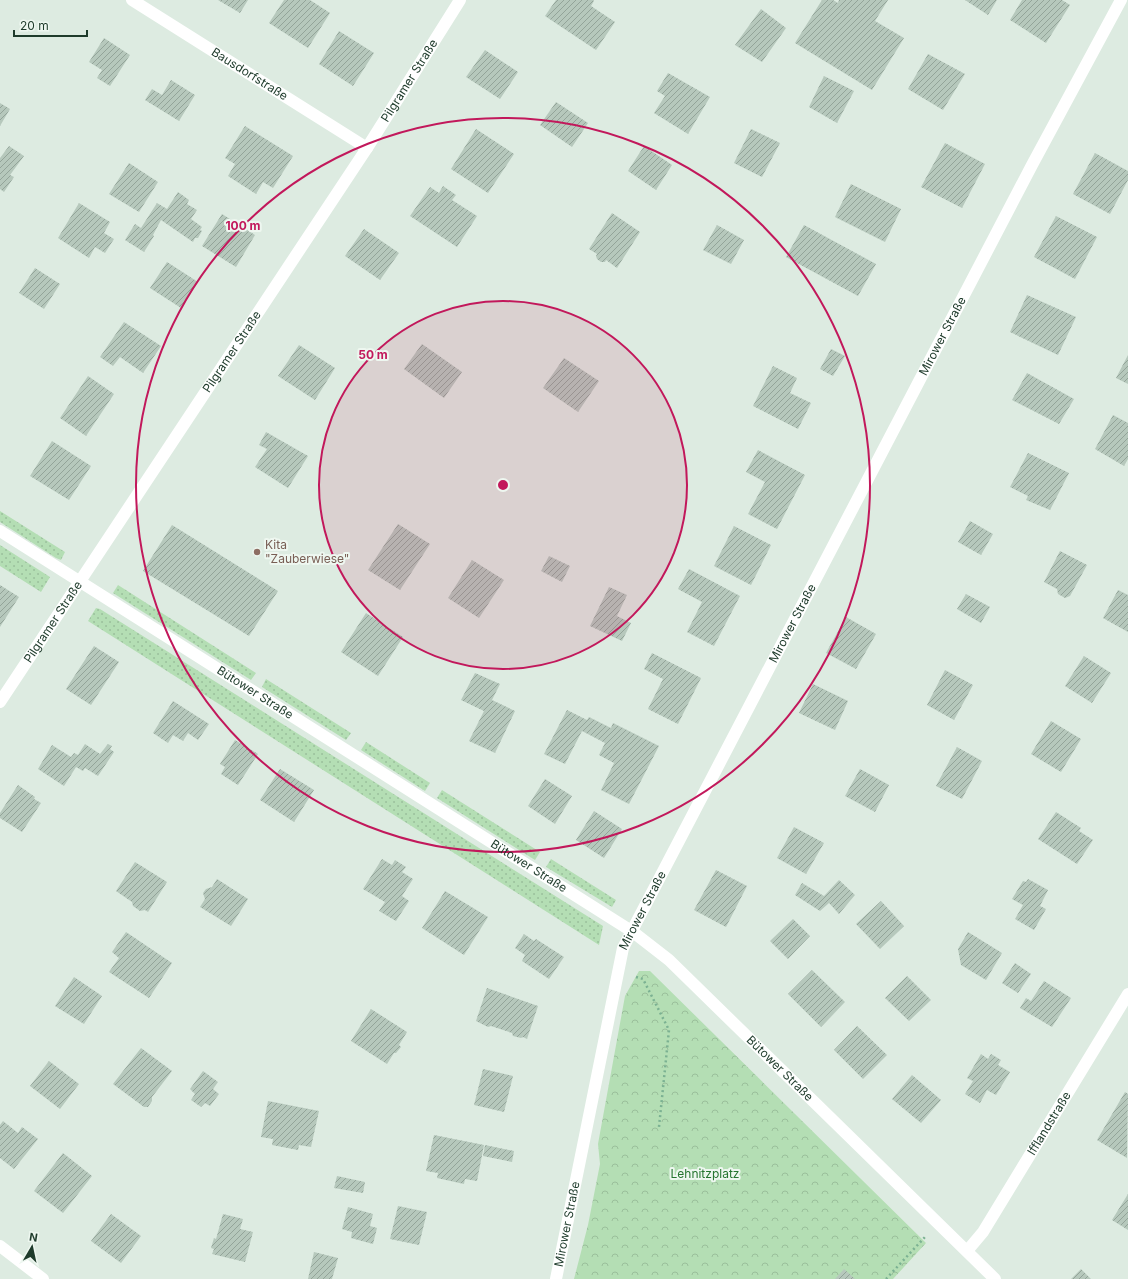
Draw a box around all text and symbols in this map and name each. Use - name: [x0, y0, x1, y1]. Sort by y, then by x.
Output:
- scale bar: [14, 12, 87, 38]
- text: 20 m: [20, 18, 49, 33]
- street label: Pilgramer Straße: [377, 36, 440, 125]
- street label: Bausdorfstraße: [209, 44, 291, 103]
- text: 100 m: [225, 218, 261, 233]
- street label: Mirower Straße: [915, 294, 969, 378]
- street label: Pilgramer Straße: [199, 308, 264, 395]
- text: 50 m: [358, 347, 388, 362]
- centre of rings: [496, 478, 510, 492]
- place label: Kita "Zauberwiese": [265, 537, 349, 566]
- marker: Kita "Zauberwiese": [252, 547, 262, 557]
- street label: Pilgramer Straße: [20, 578, 85, 665]
- street label: Mirower Straße: [765, 581, 819, 665]
- street label: Bütower Straße: [214, 662, 296, 722]
- street label: Bütower Straße: [488, 836, 570, 895]
- street label: Mirower Straße: [615, 868, 669, 952]
- street label: Bütower Straße: [744, 1032, 817, 1104]
- street label: Ifflandstraße: [1024, 1089, 1074, 1158]
- park label: Lehnitzplatz: [671, 1166, 739, 1181]
- street label: Mirower Straße: [551, 1180, 583, 1268]
- north arrow: [12, 1227, 52, 1267]
- text: N: [28, 1230, 39, 1245]

